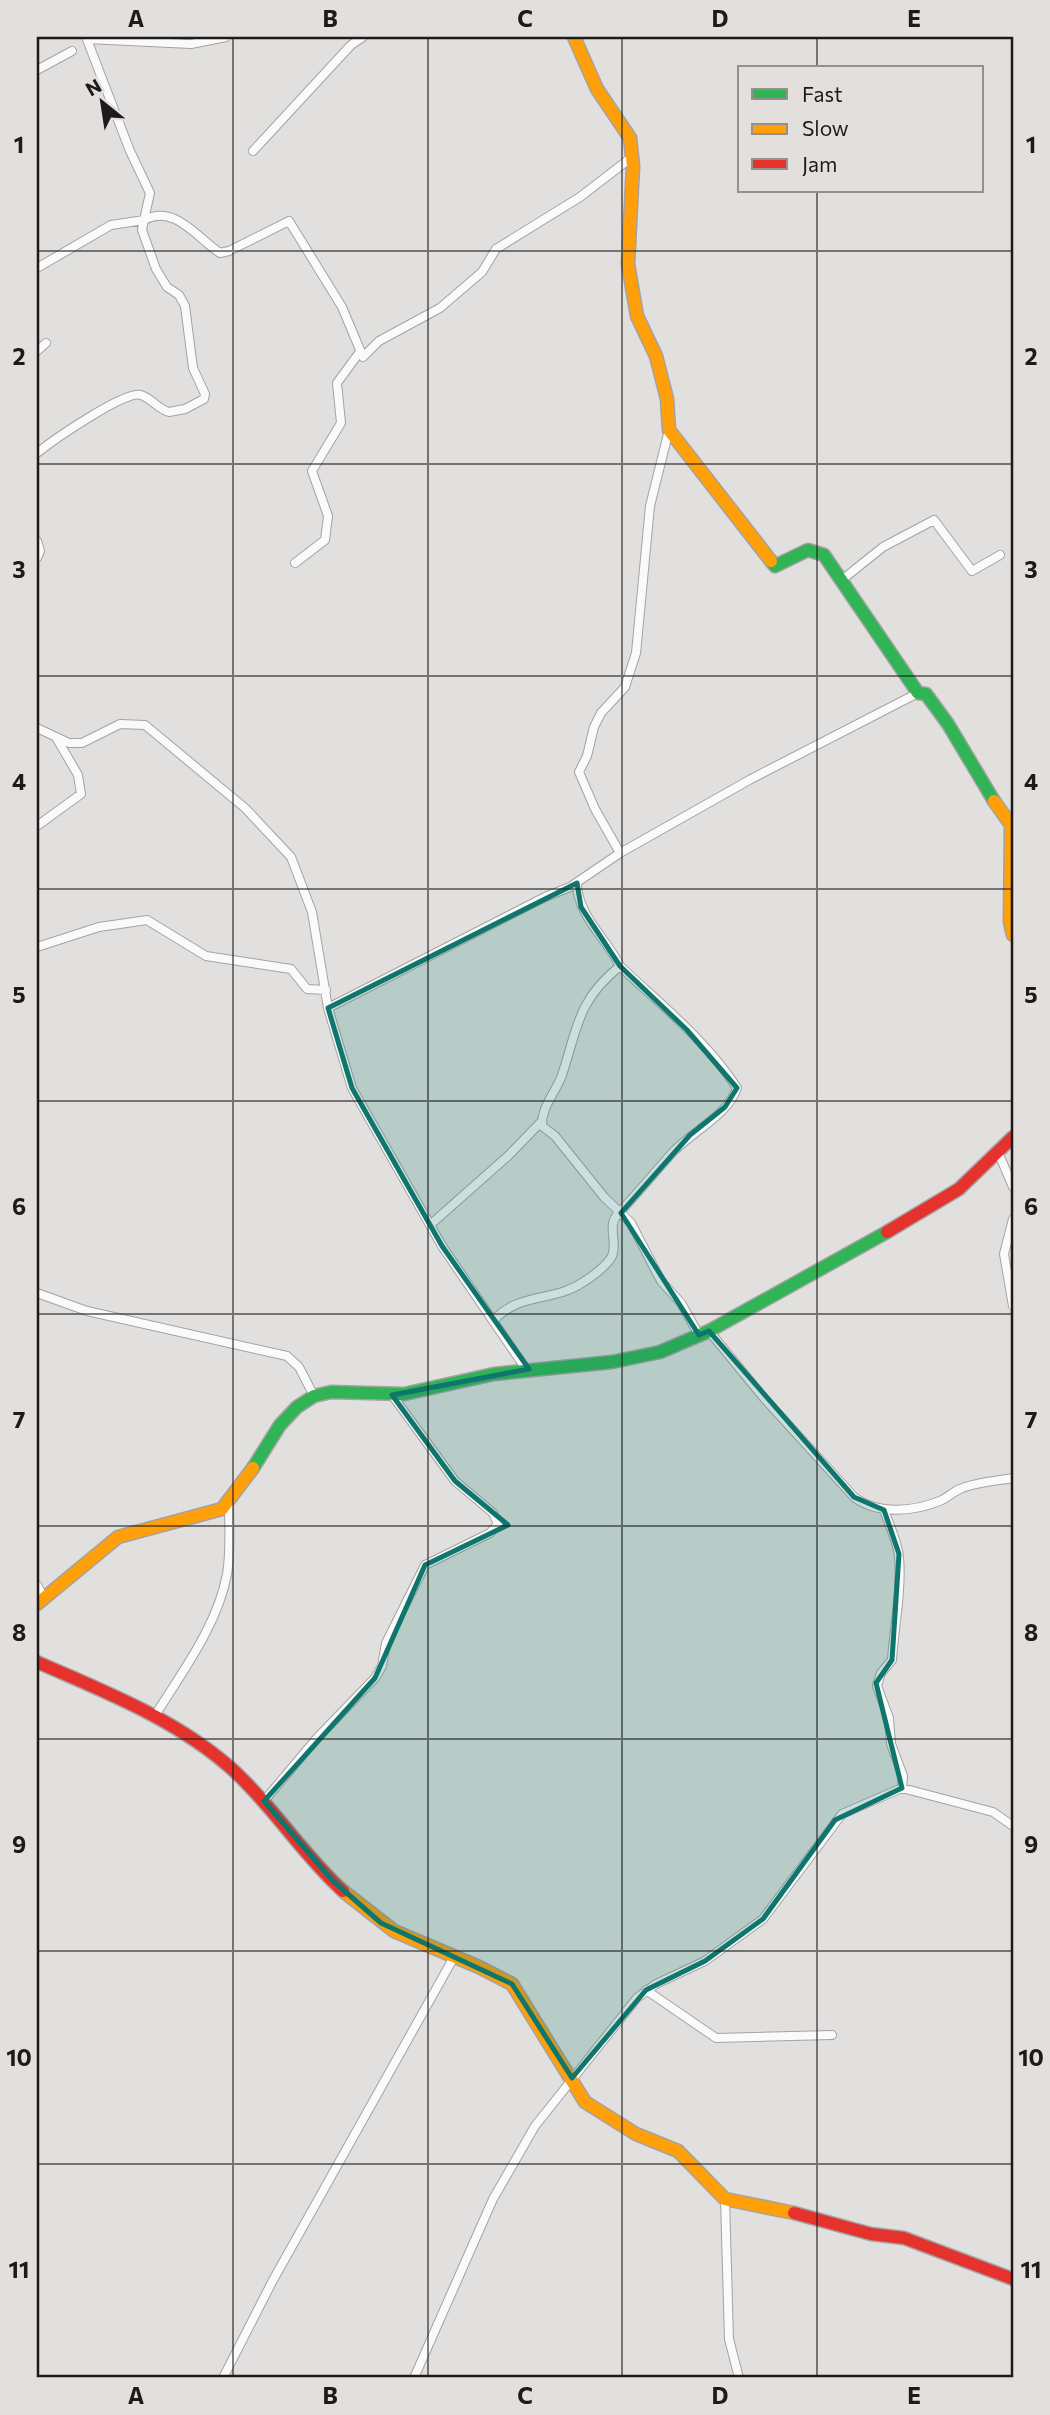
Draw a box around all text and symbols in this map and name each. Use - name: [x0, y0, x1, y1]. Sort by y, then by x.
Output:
- text: A: [128, 4, 145, 32]
- text: B: [322, 4, 338, 32]
- text: C: [517, 4, 533, 32]
- text: D: [712, 4, 729, 32]
- text: E: [907, 4, 921, 32]
- north arrow: [66, 66, 136, 136]
- legend: [738, 66, 984, 192]
- text: N: [81, 73, 105, 100]
- text: Fast: [802, 81, 843, 106]
- text: Slow: [802, 115, 849, 140]
- text: 1: [14, 130, 24, 158]
- text: 1: [1026, 130, 1036, 158]
- text: Jam: [802, 151, 837, 176]
- text: 2: [12, 342, 26, 370]
- text: 2: [1024, 342, 1038, 370]
- text: 3: [12, 555, 26, 583]
- text: 3: [1024, 555, 1038, 583]
- text: 4: [12, 767, 26, 795]
- text: 4: [1024, 767, 1038, 795]
- text: 5: [12, 980, 26, 1008]
- text: 5: [1024, 980, 1038, 1008]
- text: 6: [12, 1192, 26, 1220]
- text: 6: [1024, 1192, 1038, 1220]
- text: 7: [13, 1405, 25, 1433]
- text: 7: [1025, 1405, 1037, 1433]
- text: 8: [12, 1618, 26, 1646]
- text: 8: [1024, 1618, 1038, 1646]
- text: 9: [12, 1830, 26, 1858]
- text: 9: [1024, 1830, 1038, 1858]
- text: 10: [6, 2043, 32, 2071]
- text: 10: [1018, 2043, 1044, 2071]
- text: 11: [9, 2255, 29, 2283]
- text: 11: [1021, 2255, 1041, 2283]
- text: A: [128, 2381, 145, 2409]
- text: B: [322, 2381, 338, 2409]
- text: C: [517, 2381, 533, 2409]
- text: D: [712, 2381, 729, 2409]
- text: E: [907, 2381, 921, 2409]

